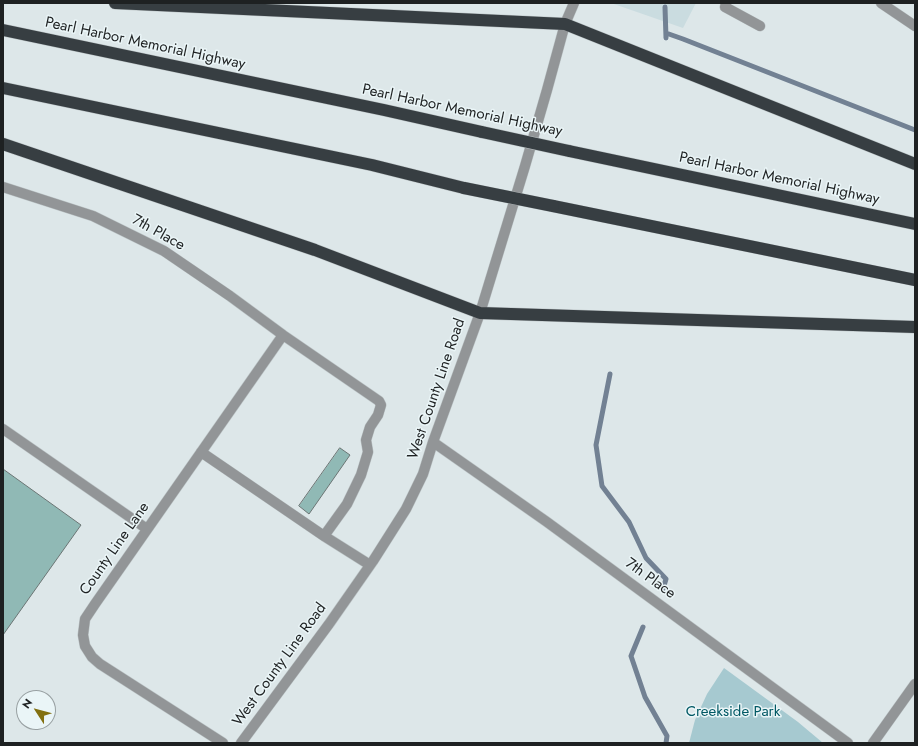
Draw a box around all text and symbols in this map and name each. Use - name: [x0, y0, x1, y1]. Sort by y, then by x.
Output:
- street label: Pearl Harbor Memorial Highway: [43, 14, 247, 74]
- street label: Pearl Harbor Memorial Highway: [360, 81, 564, 141]
- street label: Pearl Harbor Memorial Highway: [677, 149, 881, 209]
- street label: 7th Place: [128, 211, 188, 255]
- street label: West County Line Road: [404, 316, 470, 462]
- street label: County Line Lane: [76, 499, 154, 599]
- street label: 7th Place: [621, 555, 679, 603]
- street label: West County Line Road: [229, 600, 331, 730]
- north arrow: [16, 690, 56, 730]
- text: N: [18, 695, 36, 712]
- park label: Creekside Park: [686, 703, 780, 721]

